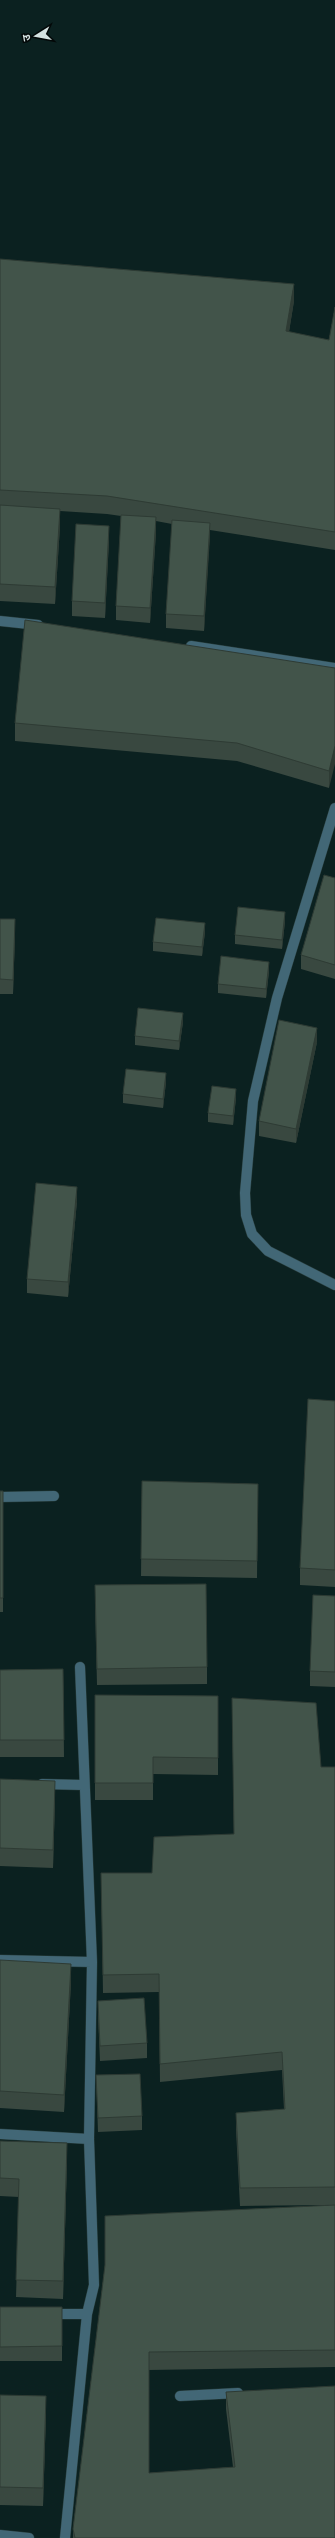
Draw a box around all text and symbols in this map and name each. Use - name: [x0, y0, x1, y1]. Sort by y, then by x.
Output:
- north arrow: [16, 16, 56, 56]
- text: उ: [20, 33, 34, 42]

